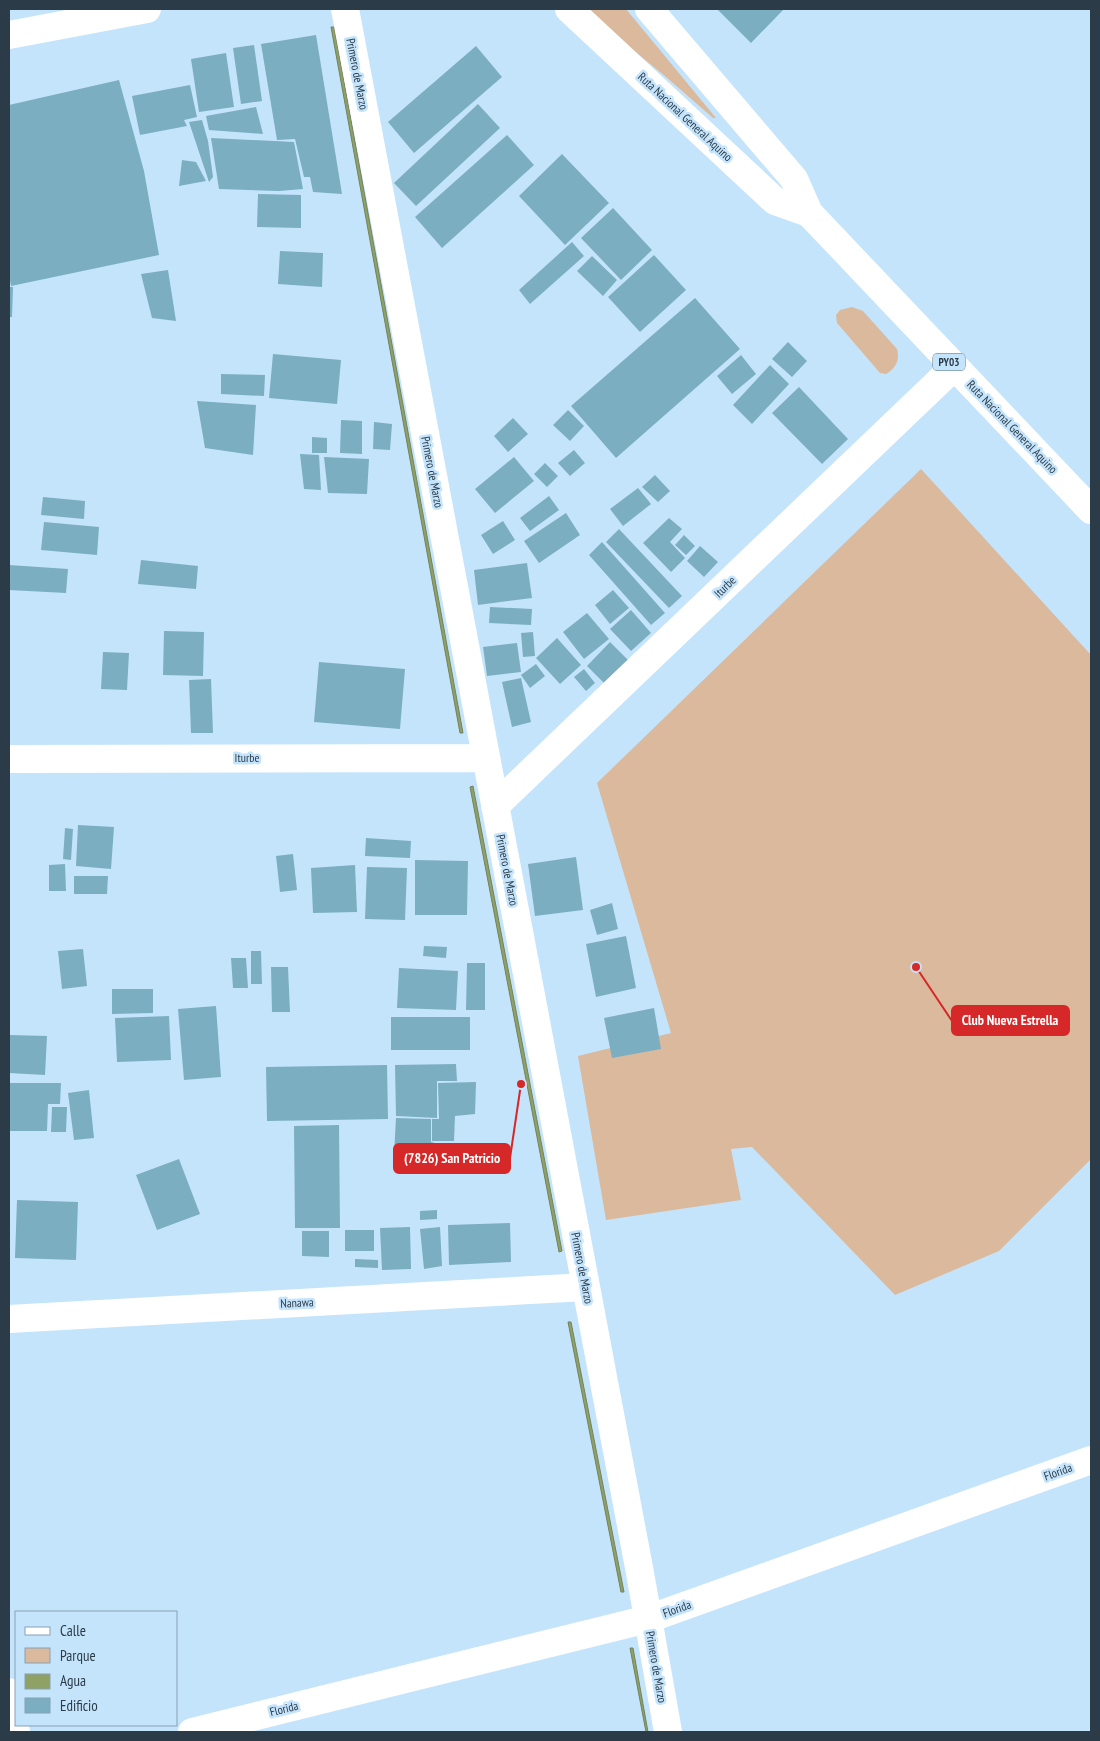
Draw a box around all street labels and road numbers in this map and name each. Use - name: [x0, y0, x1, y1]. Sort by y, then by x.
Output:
- street label: Primero de Marzo: [343, 37, 372, 111]
- street label: Ruta Nacional General Aquino: [635, 69, 736, 164]
- road number: PY03: [933, 354, 965, 371]
- street label: Ruta Nacional General Aquino: [964, 377, 1061, 476]
- street label: Primero de Marzo: [418, 435, 447, 509]
- street label: Iturbe: [711, 573, 739, 601]
- street label: Iturbe: [235, 750, 259, 765]
- street label: Primero de Marzo: [493, 833, 522, 907]
- street label: Primero de Marzo: [568, 1231, 597, 1305]
- street label: Nanawa: [280, 1294, 314, 1311]
- street label: Florida: [1042, 1459, 1074, 1484]
- street label: Florida: [661, 1596, 693, 1621]
- street label: Primero de Marzo: [643, 1630, 670, 1704]
- street label: Florida: [268, 1698, 300, 1719]

